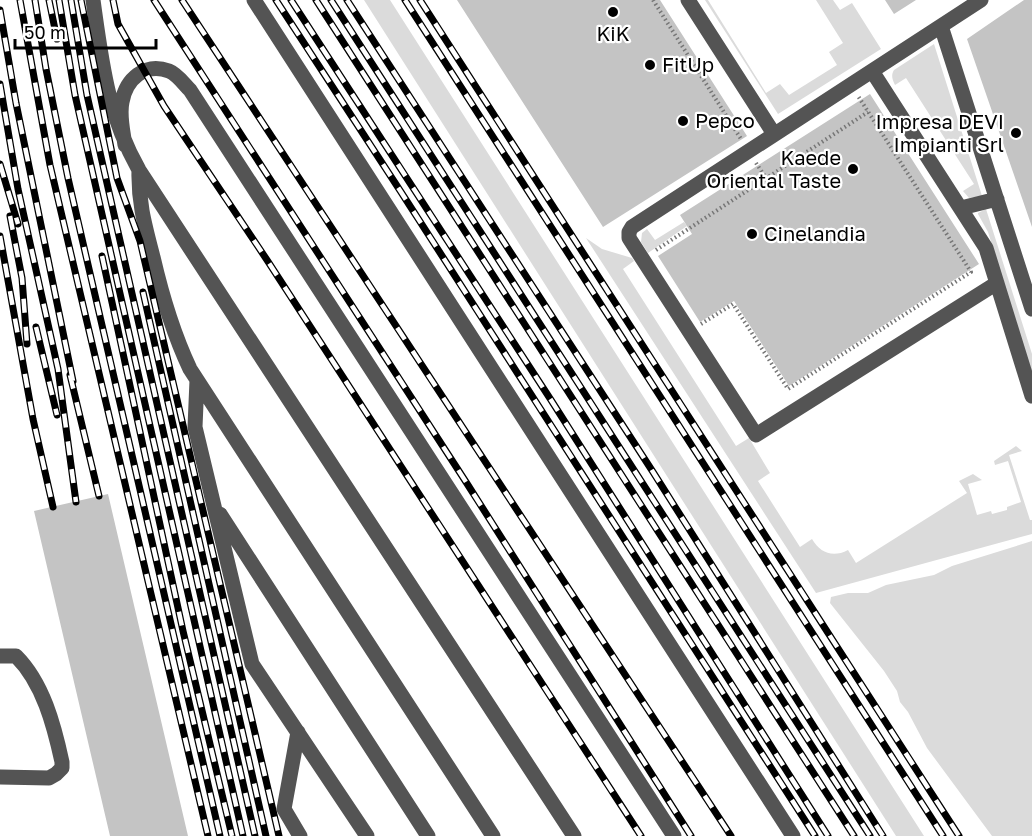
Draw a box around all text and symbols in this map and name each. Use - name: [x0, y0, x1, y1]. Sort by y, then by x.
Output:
- marker: KiK: [606, 5, 620, 19]
- scale bar: [15, 12, 156, 50]
- text: 50 m: [24, 21, 66, 43]
- place label: KiK: [597, 21, 630, 45]
- place label: FitUp: [662, 52, 714, 76]
- marker: FitUp: [643, 58, 657, 72]
- place label: Pepco: [695, 108, 755, 132]
- place label: Impresa DEVI Impianti Srl: [876, 109, 1004, 156]
- marker: Pepco: [676, 114, 690, 128]
- marker: Impresa DEVI Impianti Srl: [1009, 126, 1023, 140]
- place label: Kaede Oriental Taste: [707, 145, 841, 192]
- marker: Kaede Oriental Taste: [846, 162, 860, 176]
- place label: Cinelandia: [764, 221, 866, 245]
- marker: Cinelandia: [745, 227, 759, 241]

